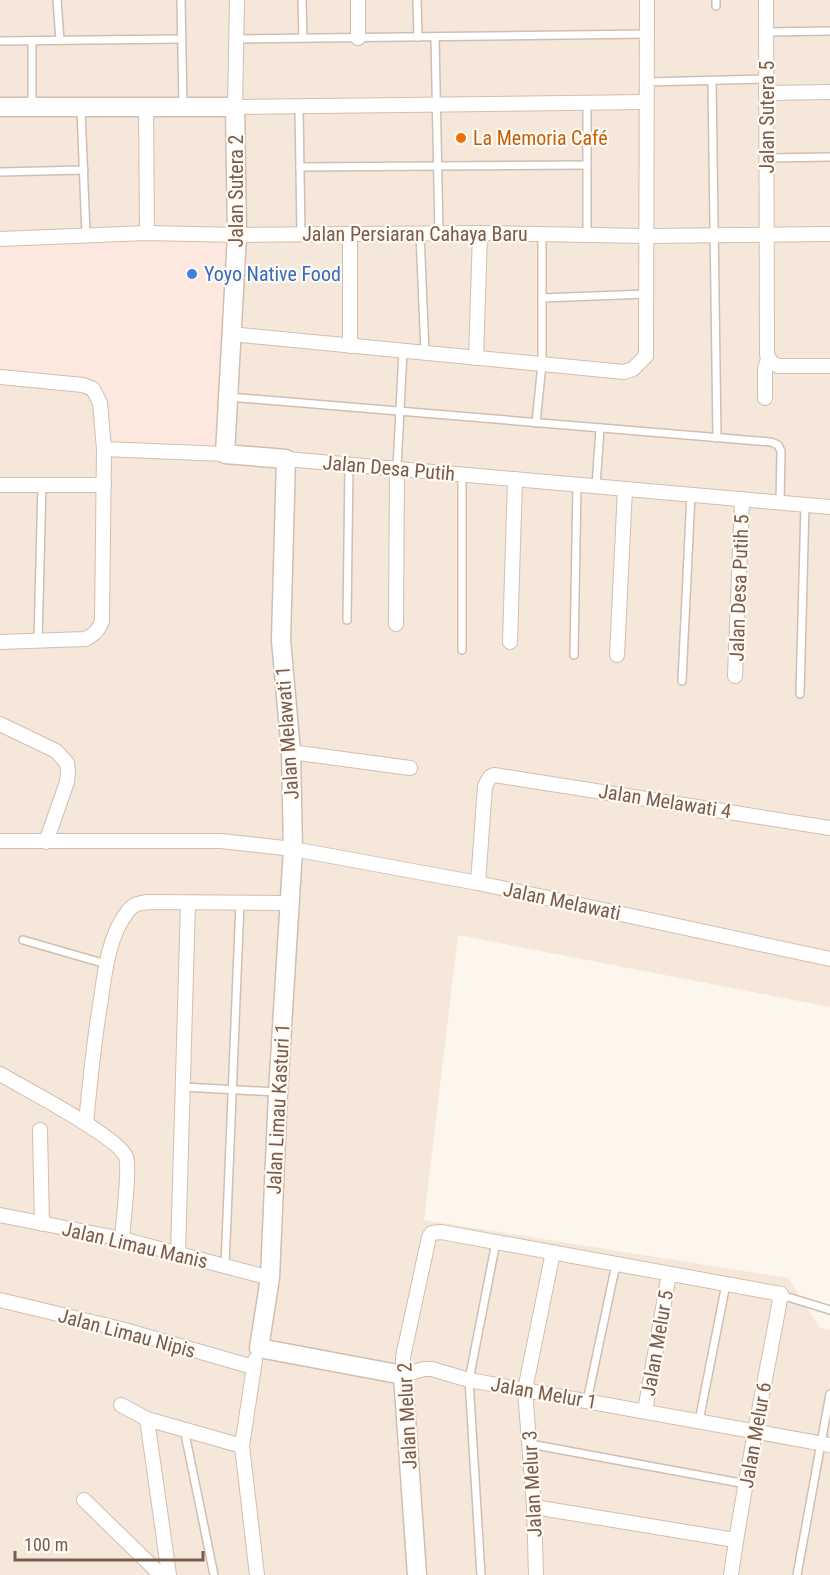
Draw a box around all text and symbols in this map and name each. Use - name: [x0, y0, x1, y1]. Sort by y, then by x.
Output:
- street label: Jalan Sutera 5: [755, 60, 779, 173]
- place label: La Memoria Café: [473, 126, 608, 150]
- marker: La Memoria Café: [454, 131, 468, 145]
- street label: Jalan Sutera 2: [224, 134, 248, 247]
- street label: Jalan Persiaran Cahaya Baru: [302, 222, 528, 246]
- place label: Yoyo Native Food: [204, 262, 341, 286]
- marker: Yoyo Native Food: [185, 267, 199, 281]
- street label: Jalan Desa Putih: [322, 450, 456, 486]
- street label: Jalan Desa Putih 5: [724, 514, 754, 662]
- street label: Jalan Melawati 1: [270, 665, 304, 801]
- street label: Jalan Melawati 4: [597, 779, 733, 823]
- street label: Jalan Melawati: [501, 877, 623, 925]
- street label: Jalan Limau Kasturi 1: [262, 1023, 294, 1195]
- street label: Jalan Limau Manis: [60, 1217, 210, 1273]
- street label: Jalan Melur 5: [636, 1288, 678, 1398]
- street label: Jalan Limau Nipis: [56, 1303, 198, 1363]
- street label: Jalan Melur 2: [392, 1362, 422, 1470]
- street label: Jalan Melur 1: [489, 1372, 599, 1414]
- street label: Jalan Melur 6: [734, 1380, 776, 1490]
- street label: Jalan Melur 3: [517, 1430, 547, 1538]
- scale bar: [15, 1524, 202, 1562]
- text: 100 m: [24, 1534, 68, 1555]

